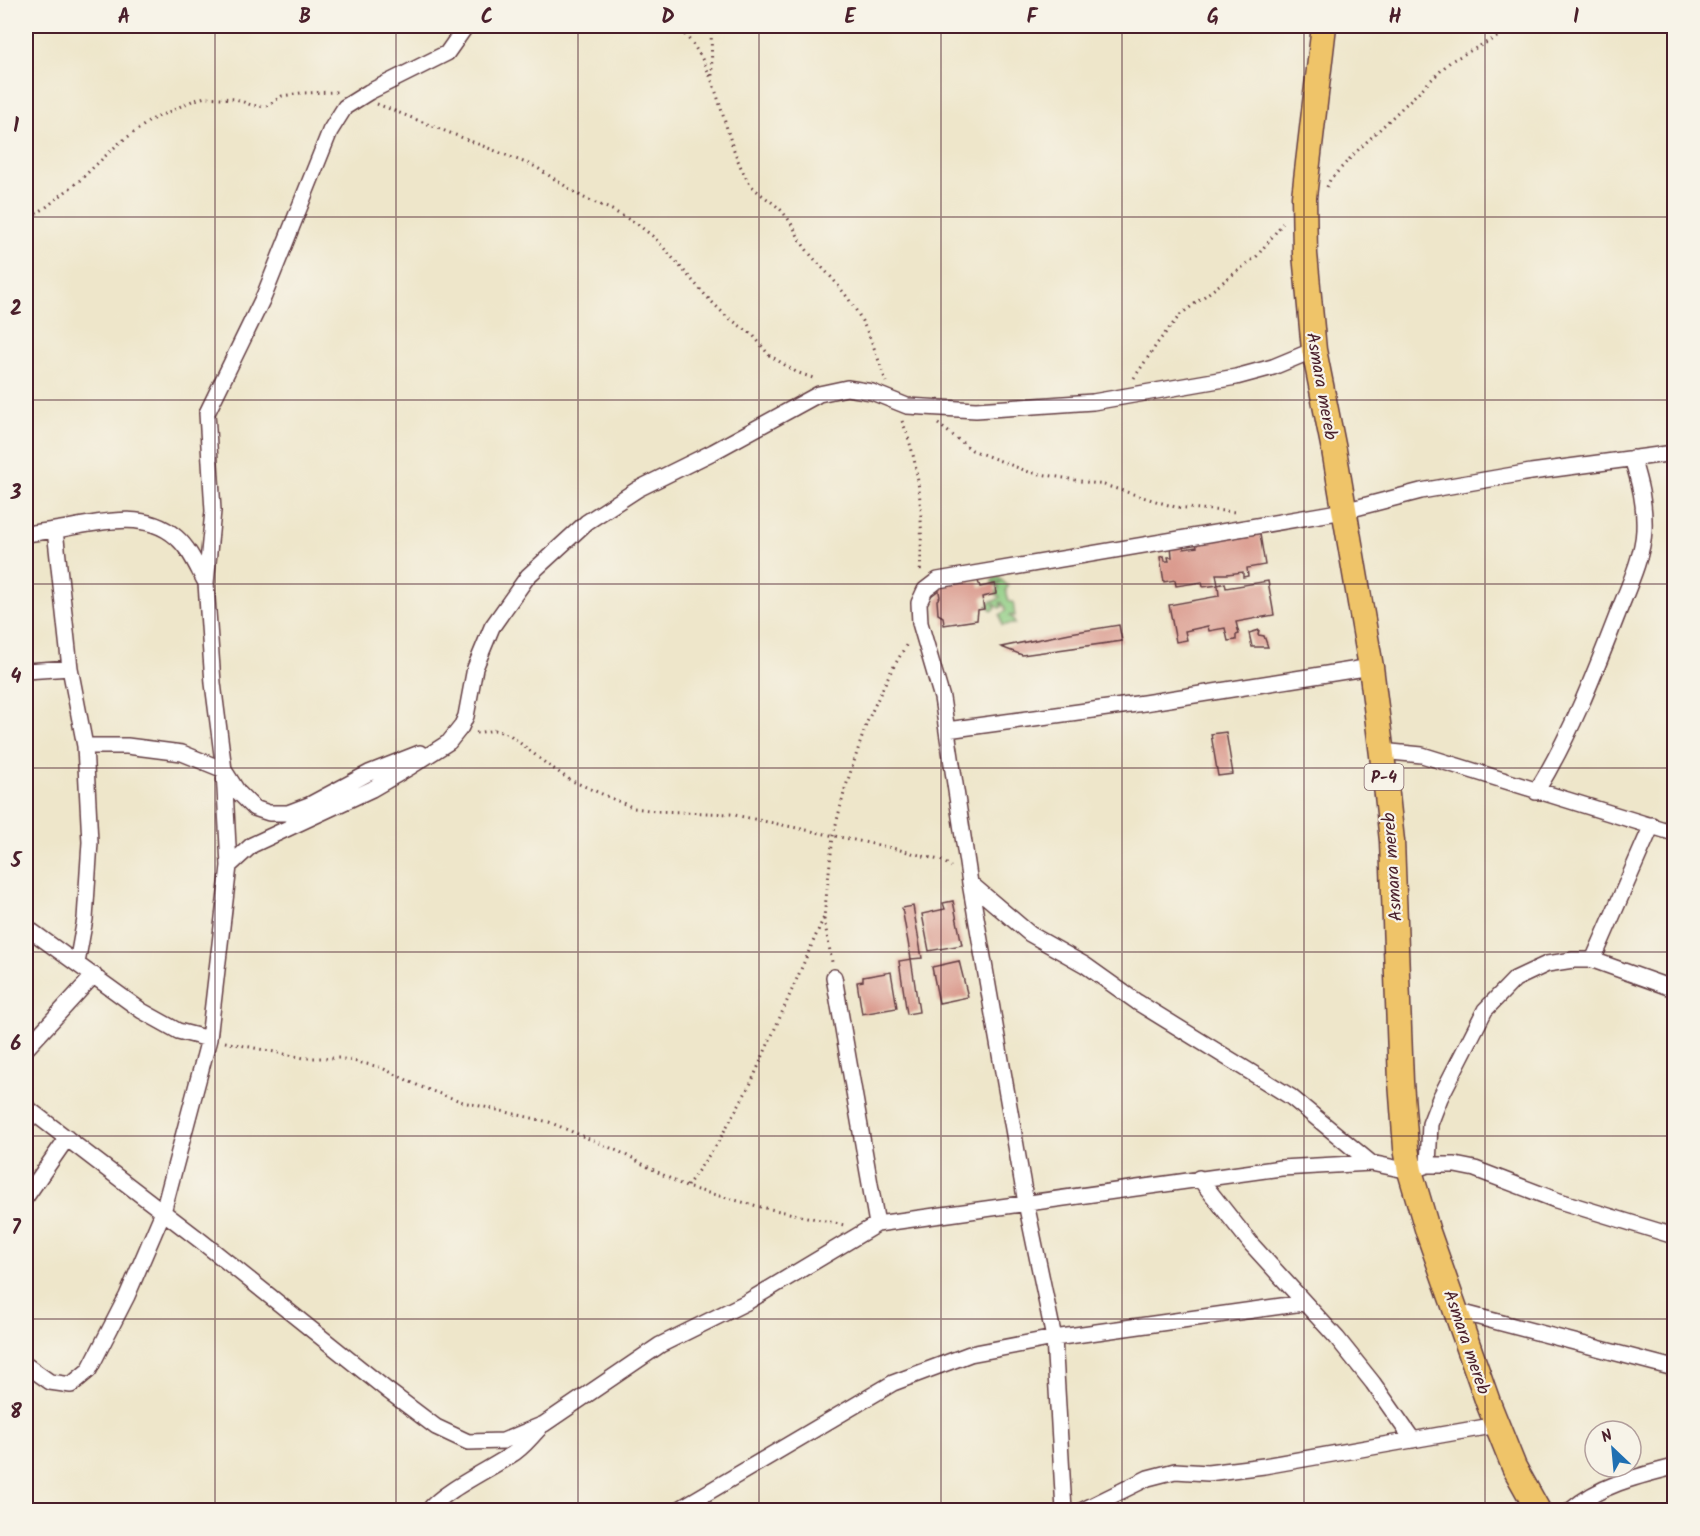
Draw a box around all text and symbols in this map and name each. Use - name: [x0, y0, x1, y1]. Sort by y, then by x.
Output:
- text: A: [118, 2, 130, 34]
- text: B: [299, 2, 311, 34]
- text: C: [481, 2, 493, 34]
- text: D: [661, 2, 675, 34]
- text: E: [844, 2, 856, 34]
- text: F: [1027, 2, 1039, 34]
- text: G: [1207, 2, 1219, 34]
- text: H: [1388, 2, 1402, 34]
- text: I: [1573, 2, 1579, 34]
- text: 1: [13, 111, 19, 143]
- text: 2: [10, 294, 22, 326]
- street label: Asmara mereb: [1297, 330, 1344, 443]
- text: 3: [10, 478, 22, 510]
- text: 4: [11, 662, 22, 694]
- road number: P-4: [1364, 764, 1404, 790]
- street label: Asmara mereb: [1375, 811, 1412, 922]
- text: 5: [10, 846, 23, 878]
- text: 6: [11, 1029, 22, 1061]
- text: 7: [11, 1213, 21, 1245]
- street label: Asmara mereb: [1434, 1286, 1497, 1399]
- text: 8: [10, 1397, 22, 1429]
- north arrow: [1583, 1419, 1643, 1479]
- text: N: [1597, 1423, 1617, 1450]

